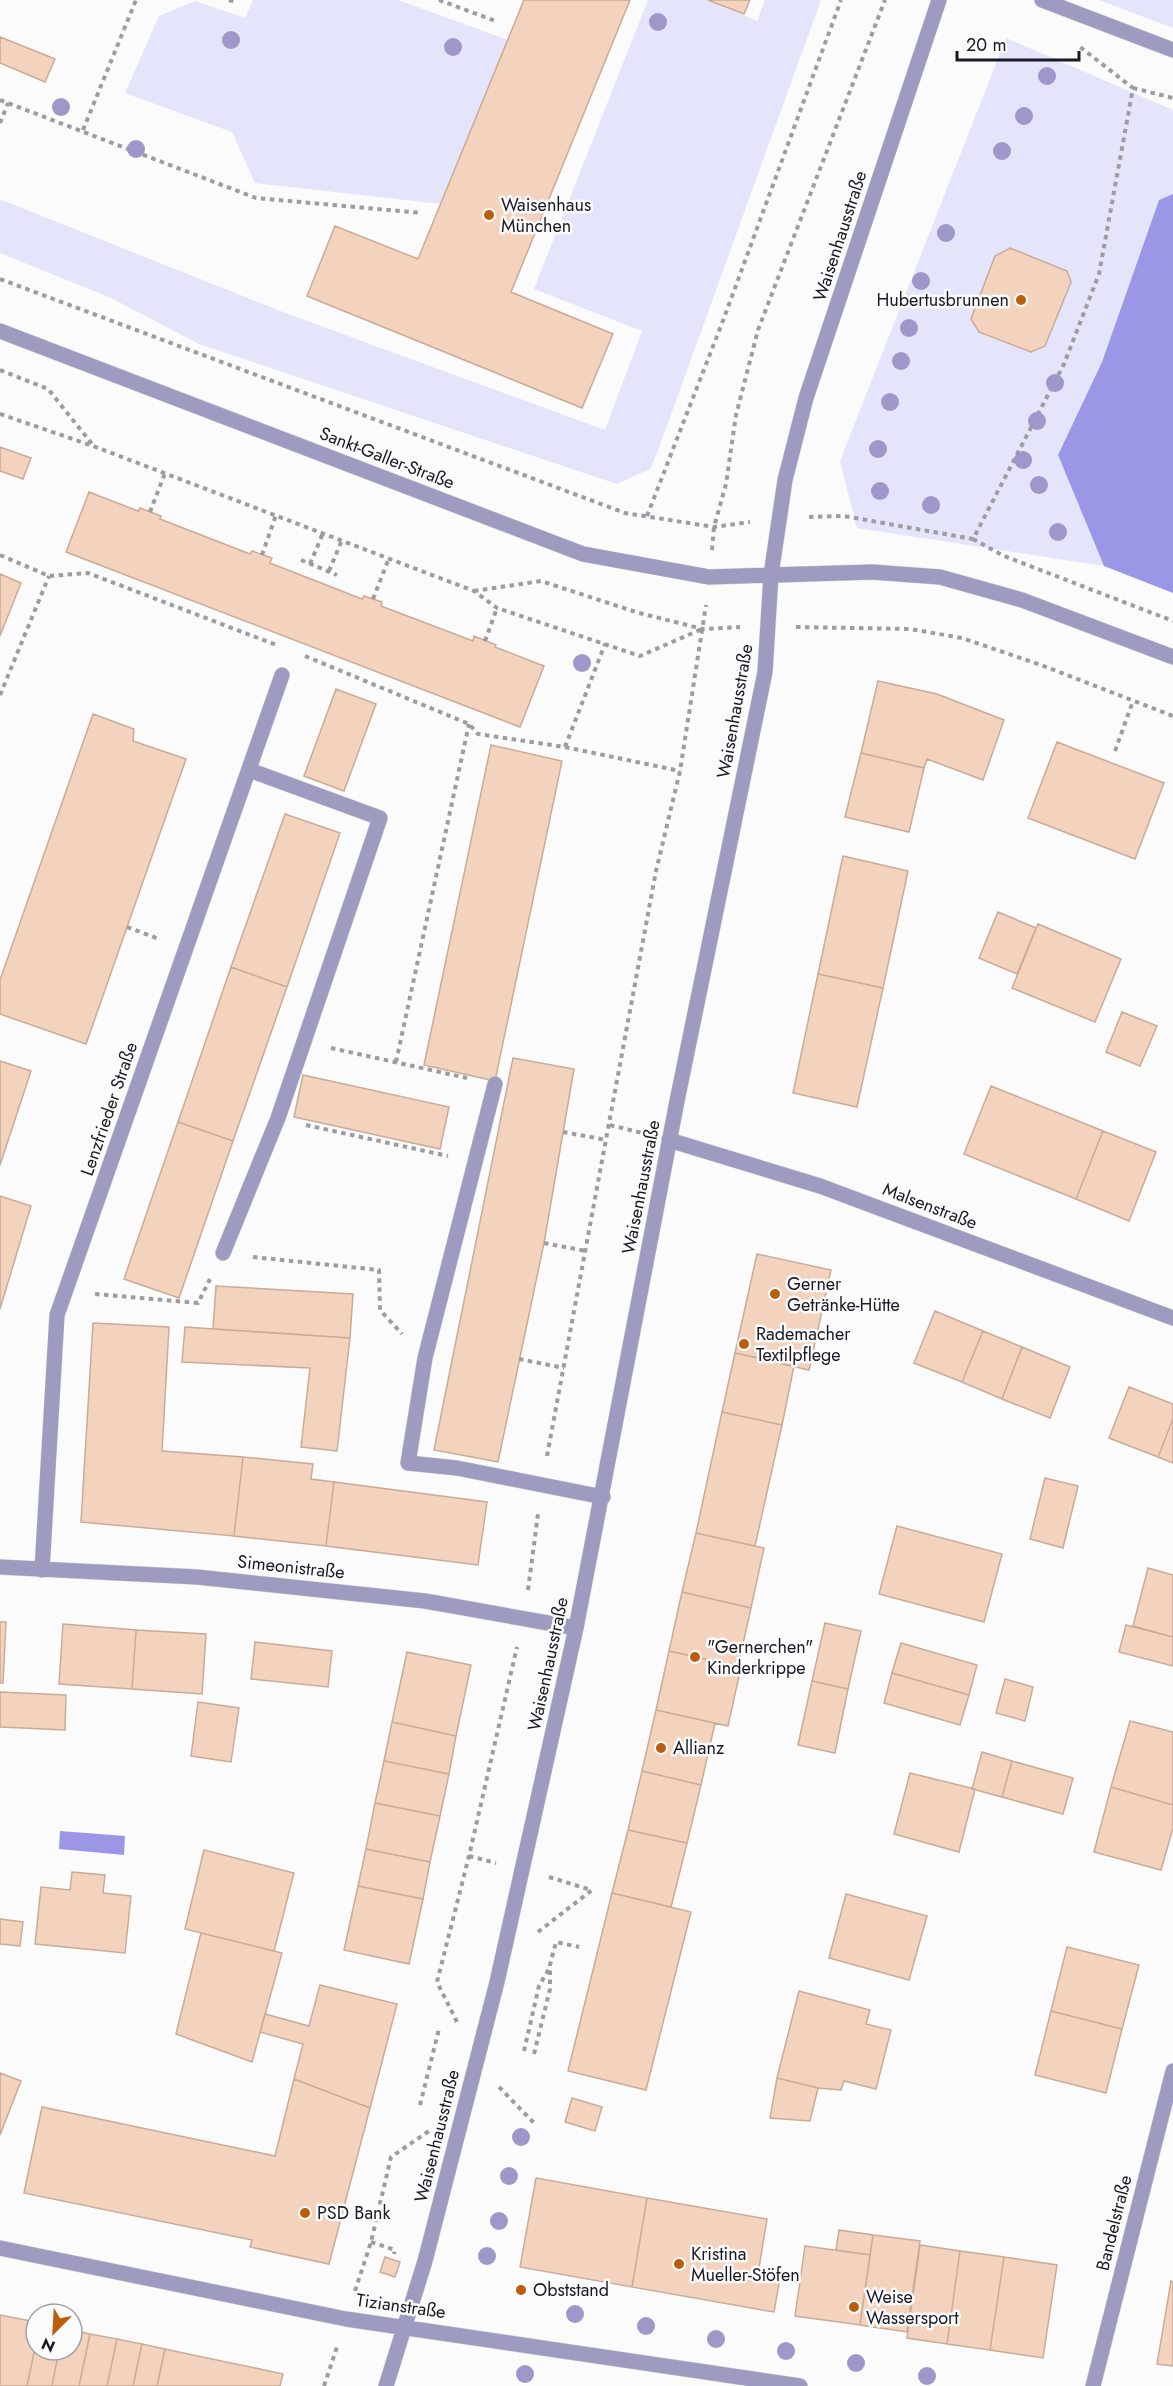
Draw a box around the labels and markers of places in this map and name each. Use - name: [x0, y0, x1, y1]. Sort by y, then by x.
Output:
- place label: Waisenhaus München: [501, 192, 591, 239]
- marker: Waisenhaus München: [482, 208, 496, 222]
- place label: Hubertusbrunnen: [876, 287, 1009, 313]
- marker: Hubertusbrunnen: [1014, 293, 1028, 307]
- place label: Gerner Getränke-Hütte: [787, 1271, 900, 1318]
- marker: Gerner Getränke-Hütte: [768, 1287, 782, 1301]
- place label: Rademacher Textilpflege: [756, 1321, 851, 1368]
- marker: Rademacher Textilpflege: [737, 1337, 751, 1351]
- place label: "Gernerchen" Kinderkrippe: [707, 1634, 813, 1681]
- marker: "Gernerchen" Kinderkrippe: [688, 1650, 702, 1664]
- place label: Allianz: [673, 1735, 725, 1761]
- marker: Allianz: [654, 1741, 668, 1755]
- place label: PSD Bank: [317, 2200, 391, 2226]
- marker: PSD Bank: [298, 2206, 312, 2220]
- place label: Kristina Mueller-Stöfen: [691, 2241, 800, 2288]
- marker: Kristina Mueller-Stöfen: [672, 2257, 686, 2271]
- place label: Obststand: [533, 2277, 609, 2303]
- marker: Obststand: [514, 2283, 528, 2297]
- place label: Weise Wassersport: [866, 2284, 959, 2331]
- marker: Weise Wassersport: [847, 2300, 861, 2314]

